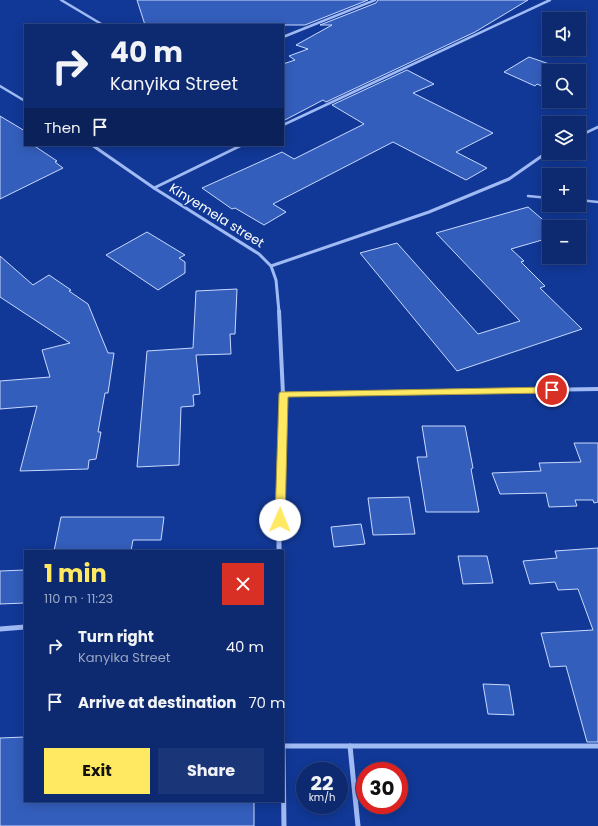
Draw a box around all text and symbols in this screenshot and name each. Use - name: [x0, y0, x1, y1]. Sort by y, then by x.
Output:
- map controls: [542, 12, 586, 264]
- button: sound: [542, 12, 586, 56]
- text: 40 m: [110, 33, 183, 72]
- icon: right: [44, 40, 96, 92]
- button: search: [542, 64, 586, 108]
- text: Kanyika Street: [110, 71, 238, 96]
- icon: arrive: [89, 116, 111, 138]
- button: layers: [542, 116, 586, 160]
- text: Then: [44, 117, 81, 138]
- button: +: [542, 168, 586, 212]
- street label: Kinyemela street: [166, 179, 268, 252]
- button: −: [542, 220, 586, 264]
- pin: [535, 373, 569, 407]
- icon: arrive: [541, 379, 563, 401]
- position arrow: [259, 499, 301, 541]
- text: 1 min: [44, 557, 107, 590]
- button: close: [222, 563, 264, 605]
- text: 110 m · 11:23: [44, 589, 113, 608]
- text: Turn right: [78, 626, 154, 647]
- icon: right: [44, 635, 66, 657]
- text: 40 m: [226, 636, 264, 657]
- text: Kanyika Street: [78, 648, 170, 667]
- icon: arrive: [44, 691, 66, 713]
- text: Arrive at destination: [78, 692, 236, 713]
- text: 70 m: [248, 692, 285, 713]
- button: Exit: [44, 748, 150, 794]
- button: Share: [158, 748, 264, 794]
- speed limit sign: 30: [356, 762, 408, 814]
- text: 22: [311, 769, 333, 797]
- text: km/h: [309, 790, 335, 805]

